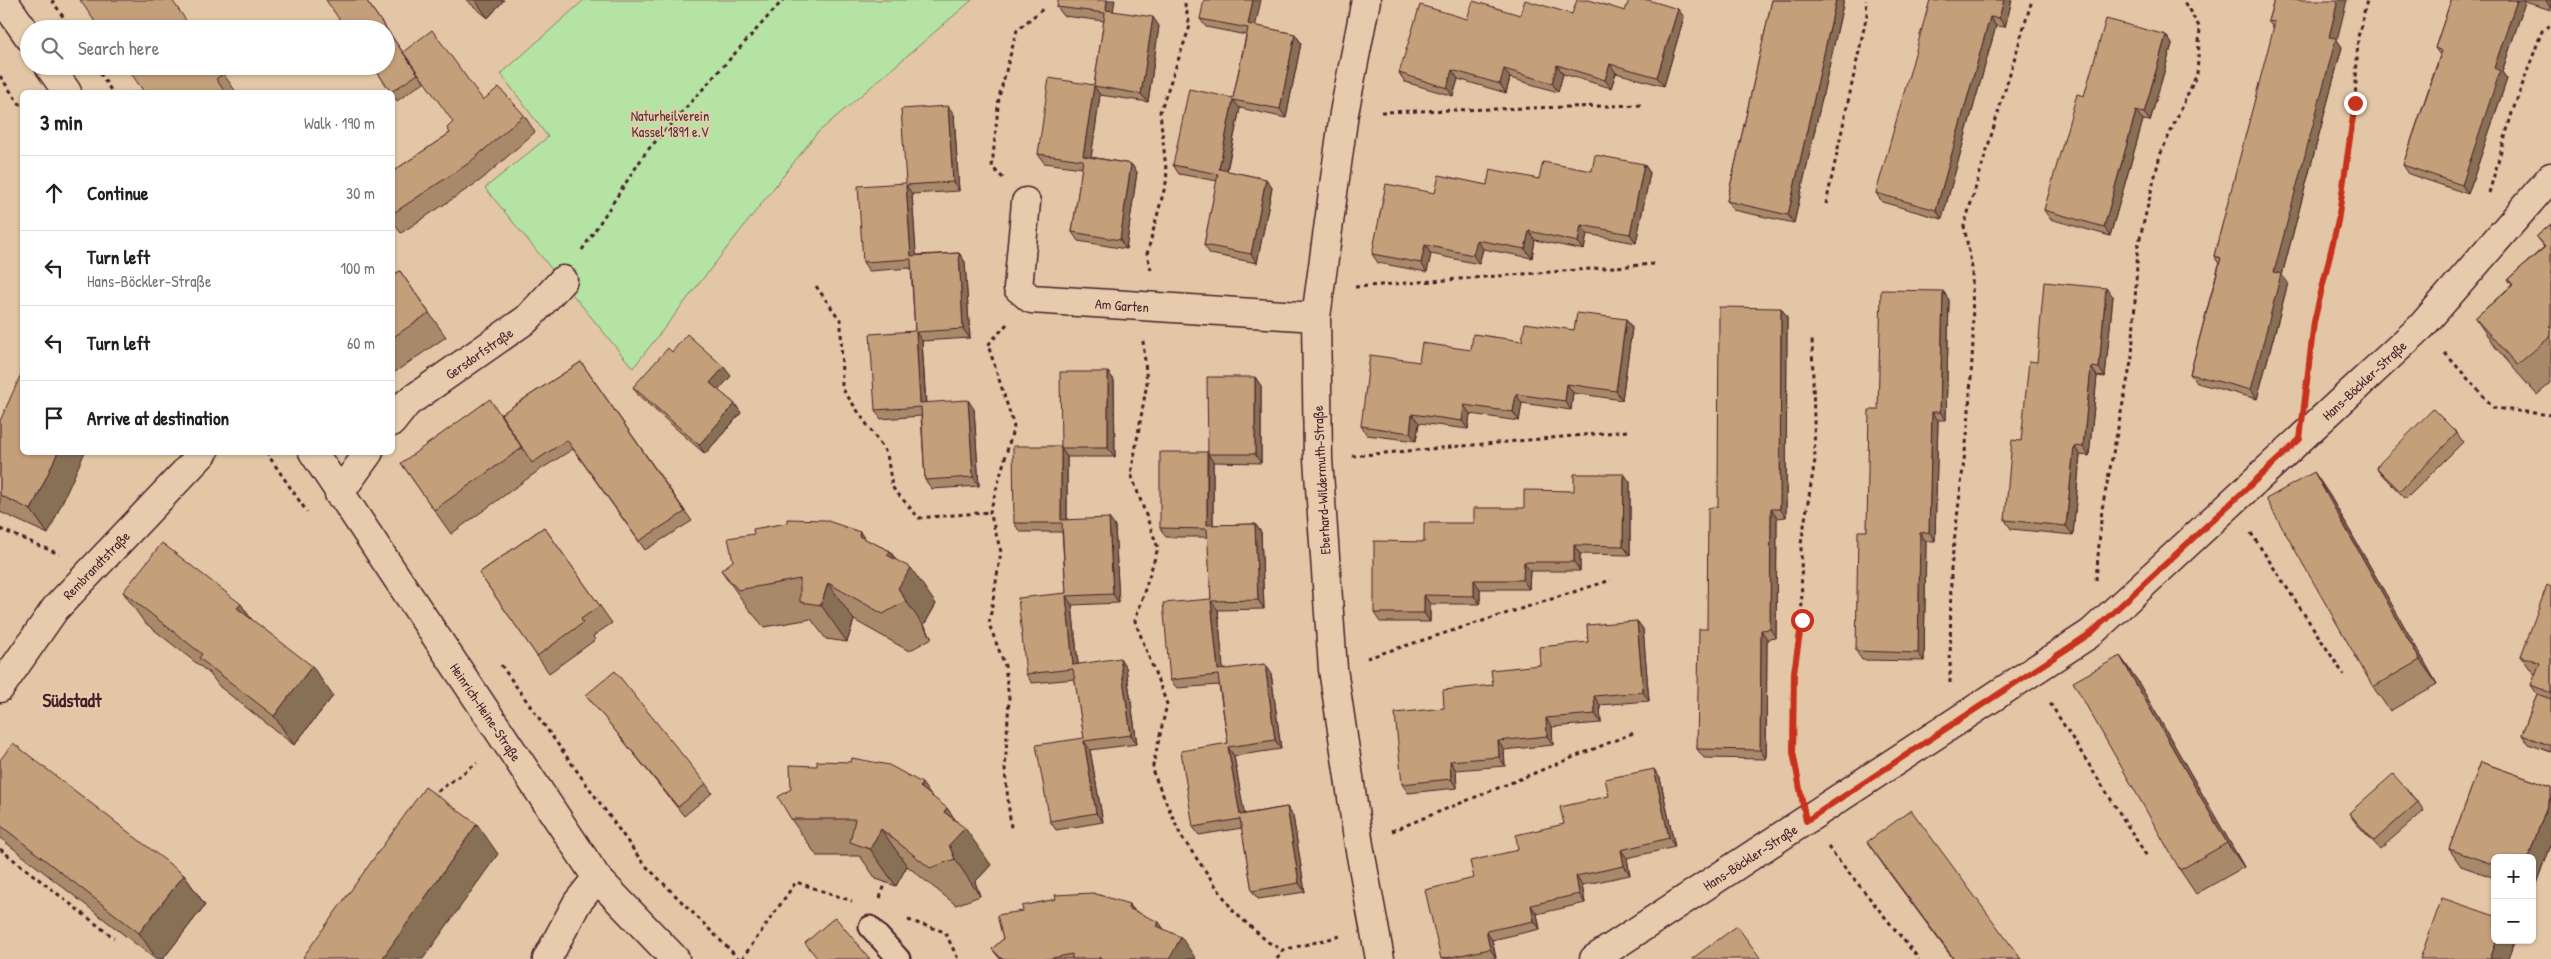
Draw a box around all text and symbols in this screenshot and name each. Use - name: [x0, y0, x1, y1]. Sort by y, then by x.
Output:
- search box: [20, 20, 395, 75]
- icon: search: [38, 34, 66, 62]
- text: Search here: [78, 35, 159, 61]
- route end: [2344, 92, 2367, 115]
- park label: Naturheilverein Kassel 1891 e.V: [631, 106, 709, 141]
- text: 3 min: [40, 108, 83, 137]
- text: Walk · 190 m: [304, 112, 375, 134]
- icon: ahead: [40, 179, 68, 207]
- text: Continue: [87, 180, 148, 206]
- text: 30 m: [346, 182, 375, 204]
- text: Turn left: [87, 244, 150, 270]
- icon: left: [40, 254, 68, 282]
- text: 100 m: [340, 257, 375, 279]
- text: Hans-Böckler-Straße: [87, 270, 211, 292]
- street label: Am Garten: [1094, 294, 1150, 316]
- street label: Gersdorfstraße: [441, 322, 518, 384]
- icon: left: [40, 329, 68, 357]
- text: Turn left: [87, 330, 150, 356]
- text: 60 m: [347, 332, 375, 354]
- street label: Hans-Böckler-Straße: [2318, 336, 2411, 425]
- icon: arrive: [40, 404, 68, 432]
- street label: Eberhard-Wildermuth-Straße: [1308, 404, 1335, 555]
- text: Arrive at destination: [87, 405, 229, 431]
- street label: Rembrandtstraße: [58, 526, 135, 604]
- route start: [1791, 609, 1814, 632]
- street label: Heinrich-Heine-Straße: [445, 659, 526, 766]
- district label: Südstadt: [43, 687, 103, 713]
- street label: Hans-Böckler-Straße: [1699, 819, 1802, 895]
- map controls: [2491, 854, 2536, 944]
- button: +: [2491, 854, 2536, 899]
- button: −: [2491, 899, 2536, 944]

